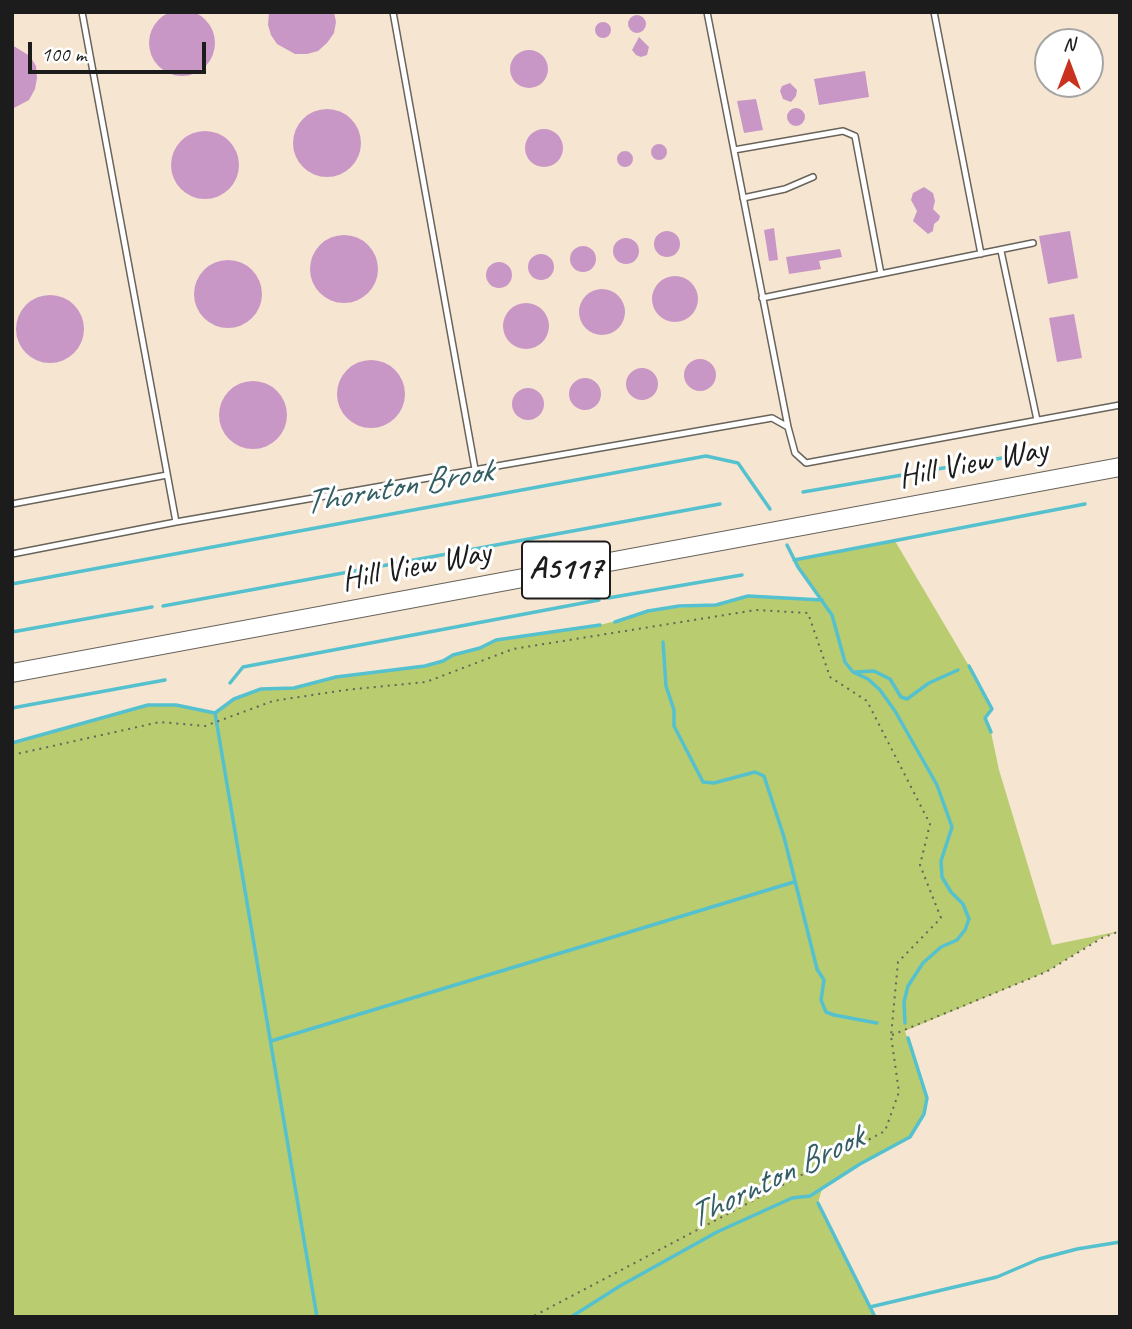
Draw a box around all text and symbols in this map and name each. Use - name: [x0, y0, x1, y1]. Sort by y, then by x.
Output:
- scale bar: [32, 28, 210, 72]
- north arrow: [1034, 28, 1104, 98]
- text: N: [1063, 32, 1075, 56]
- text: 100 m: [41, 41, 86, 67]
- street label: Hill View Way: [895, 430, 1051, 498]
- water label: Thornton Brook: [301, 451, 495, 525]
- street label: Hill View Way: [338, 533, 494, 601]
- road number: A5117: [522, 542, 610, 598]
- water label: Thornton Brook: [681, 1117, 871, 1239]

